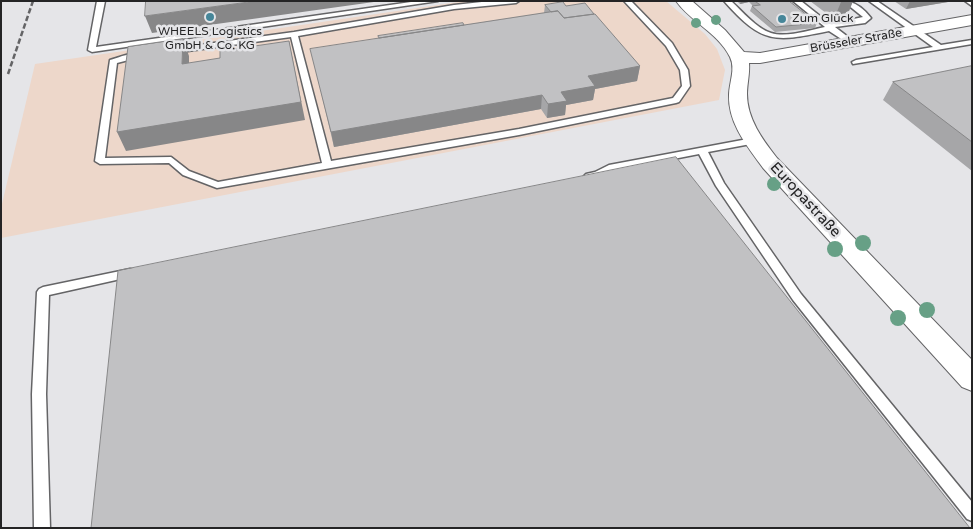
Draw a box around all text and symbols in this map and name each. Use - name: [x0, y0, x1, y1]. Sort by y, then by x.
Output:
- marker: WHEELS Logistics GmbH & Co. KG: [204, 11, 216, 23]
- place label: Zum Glück: [792, 12, 853, 26]
- marker: Zum Glück: [776, 13, 788, 25]
- place label: WHEELS Logistics GmbH & Co. KG: [158, 25, 262, 53]
- street label: Brüsseler Straße: [809, 26, 903, 56]
- street label: Europastraße: [766, 159, 844, 241]

